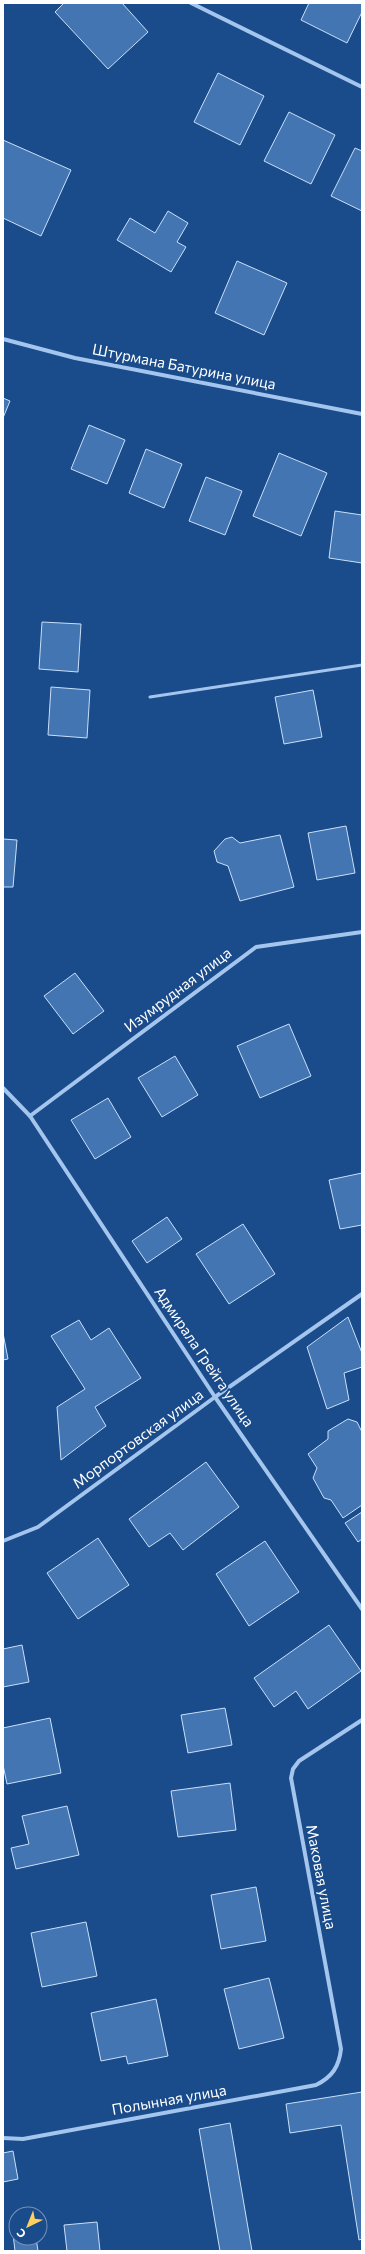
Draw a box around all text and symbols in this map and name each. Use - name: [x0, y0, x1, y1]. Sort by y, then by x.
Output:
- street label: Штурмана Батурина улица: [91, 339, 277, 393]
- street label: Изумрудная улица: [120, 943, 235, 1035]
- street label: Адмирала Грейга улица: [151, 1283, 258, 1430]
- street label: Морпортовская улица: [69, 1385, 206, 1492]
- street label: Маковая улица: [303, 1823, 341, 1931]
- street label: Полынная улица: [110, 2080, 228, 2118]
- north arrow: [8, 2206, 48, 2246]
- text: С: [13, 2226, 28, 2241]

